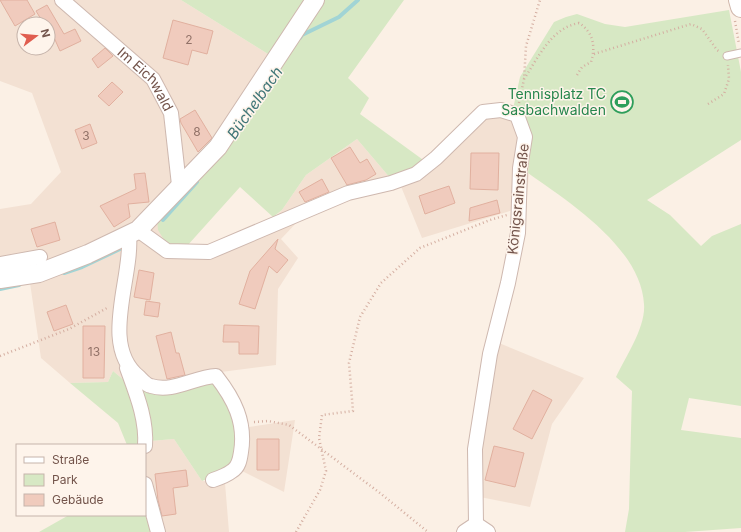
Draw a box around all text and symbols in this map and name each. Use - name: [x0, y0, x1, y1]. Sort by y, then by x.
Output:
- north arrow: [16, 16, 56, 56]
- text: N: [38, 27, 53, 39]
- house number: 2: [185, 32, 193, 47]
- street label: Im Eichwald: [114, 43, 177, 114]
- water label: Büchelbach: [223, 63, 287, 143]
- place label: Tennisplatz TC Sasbachwalden: [501, 85, 606, 118]
- sports icon: Tennisplatz TC Sasbachwalden: [609, 89, 635, 115]
- house number: 8: [193, 124, 201, 139]
- house number: 3: [82, 128, 90, 143]
- street label: Königsrainstraße: [503, 143, 532, 255]
- house number: 13: [88, 344, 100, 359]
- legend: [16, 444, 146, 516]
- text: Straße: [52, 452, 89, 467]
- text: Park: [52, 472, 78, 487]
- text: Gebäude: [52, 492, 104, 507]

